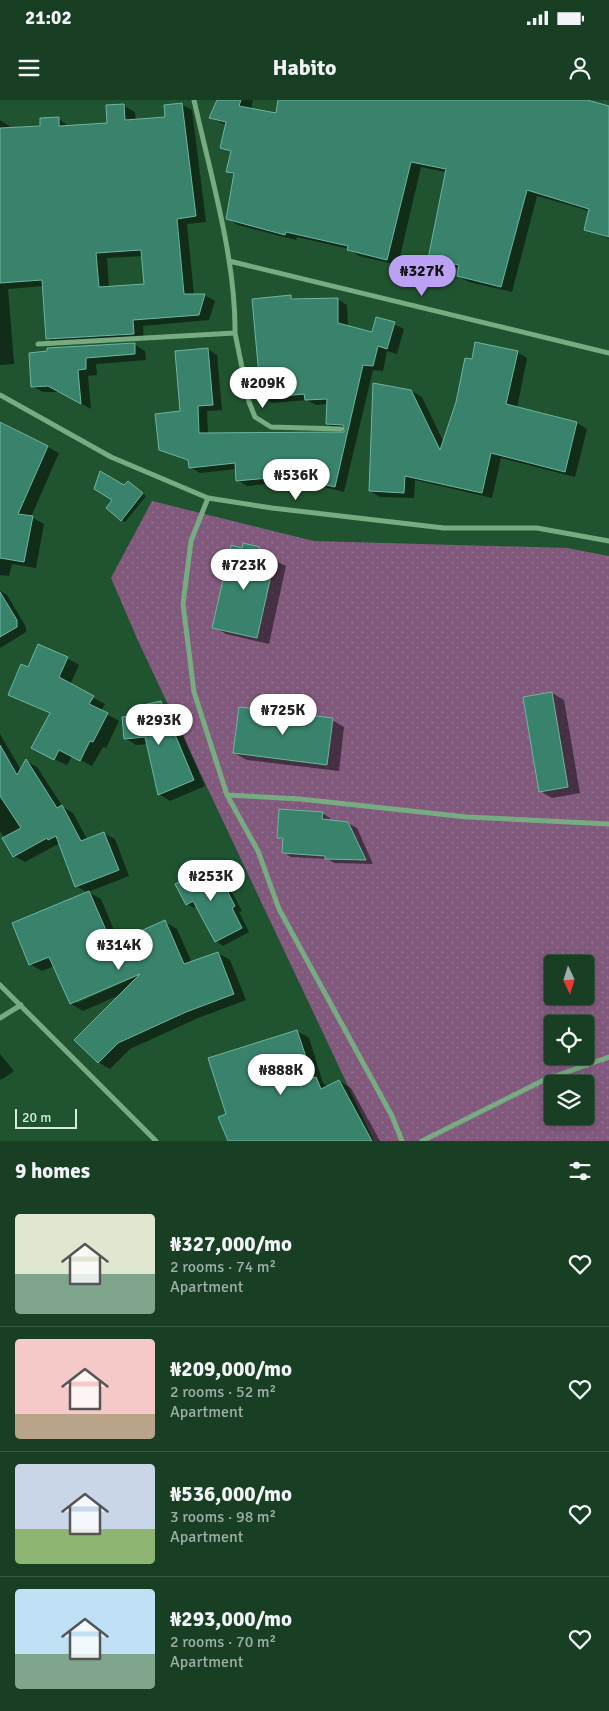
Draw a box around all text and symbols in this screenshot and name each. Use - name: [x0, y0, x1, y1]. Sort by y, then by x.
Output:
- text: 21:02: [25, 6, 72, 30]
- icon: menu: [15, 54, 43, 82]
- text: Habito: [272, 54, 337, 81]
- icon: person: [566, 54, 594, 82]
- pin: ₦327K: [387, 254, 457, 297]
- text: ₦327K: [400, 261, 444, 281]
- pin: ₦209K: [228, 366, 298, 409]
- text: ₦209K: [241, 373, 285, 393]
- pin: ₦536K: [261, 458, 331, 501]
- text: ₦536K: [274, 465, 318, 485]
- pin: ₦723K: [209, 548, 279, 591]
- text: ₦723K: [222, 555, 266, 575]
- pin: ₦725K: [248, 694, 318, 736]
- text: ₦725K: [261, 700, 305, 720]
- pin: ₦293K: [124, 704, 194, 746]
- text: ₦293K: [137, 710, 181, 730]
- pin: ₦253K: [176, 860, 246, 902]
- text: ₦253K: [189, 866, 233, 886]
- pin: ₦314K: [84, 928, 154, 971]
- text: ₦314K: [97, 935, 141, 955]
- north arrow: [544, 955, 594, 1005]
- map controls: [544, 955, 594, 1125]
- button: locate: [544, 1015, 594, 1065]
- pin: ₦888K: [246, 1054, 316, 1096]
- text: ₦888K: [259, 1060, 303, 1080]
- button: layers: [544, 1075, 594, 1125]
- scale bar: [15, 1106, 78, 1129]
- text: 20 m: [22, 1109, 51, 1126]
- icon: filters: [566, 1157, 594, 1185]
- text: 9 homes: [15, 1158, 90, 1184]
- text: ₦327,000/mo: [170, 1231, 292, 1257]
- icon: home: [55, 1234, 115, 1294]
- icon: heart: [566, 1250, 594, 1278]
- text: 2 rooms · 74 m²: [170, 1257, 276, 1277]
- text: Apartment: [170, 1277, 243, 1297]
- text: ₦209,000/mo: [170, 1356, 292, 1382]
- icon: home: [55, 1359, 115, 1419]
- icon: heart: [566, 1375, 594, 1403]
- text: 2 rooms · 52 m²: [170, 1382, 276, 1402]
- text: Apartment: [170, 1402, 243, 1422]
- text: ₦536,000/mo: [170, 1481, 292, 1507]
- icon: home: [55, 1484, 115, 1544]
- icon: heart: [566, 1500, 594, 1528]
- text: 3 rooms · 98 m²: [170, 1507, 276, 1527]
- text: Apartment: [170, 1527, 243, 1547]
- text: ₦293,000/mo: [170, 1606, 292, 1632]
- icon: home: [55, 1609, 115, 1669]
- icon: heart: [566, 1625, 594, 1653]
- text: 2 rooms · 70 m²: [170, 1632, 276, 1652]
- text: Apartment: [170, 1652, 243, 1672]

